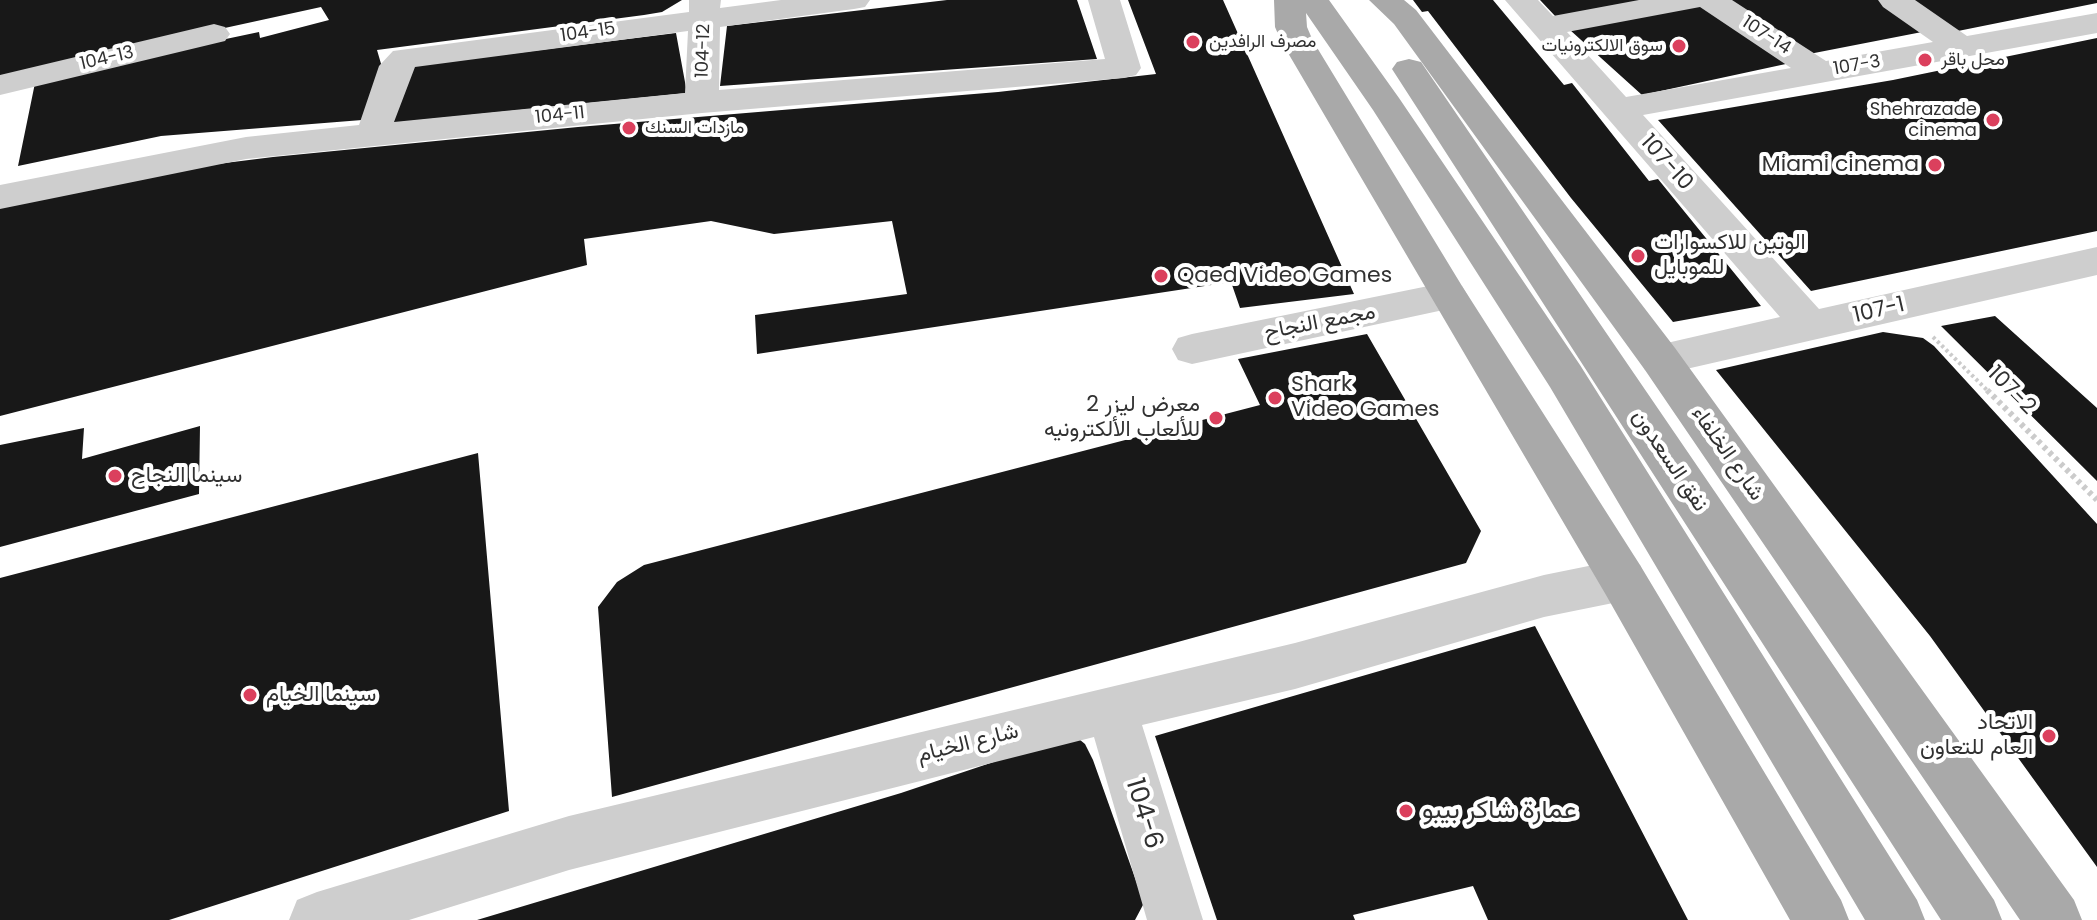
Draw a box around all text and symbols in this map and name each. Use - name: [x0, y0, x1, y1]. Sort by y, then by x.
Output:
- street label: 107-14: [1738, 12, 1794, 60]
- street label: 104-15: [559, 18, 617, 48]
- street label: 104-12: [692, 23, 716, 79]
- place label: مصرف الرافدين: [1209, 31, 1316, 53]
- marker: مصرف الرافدين: [1184, 33, 1202, 51]
- place label: سوق الالكترونيات: [1541, 35, 1663, 57]
- marker: سوق الالكترونيات: [1670, 37, 1688, 55]
- street label: 104-13: [78, 42, 136, 76]
- place label: محل باقر: [1941, 49, 2005, 71]
- street label: 107-3: [1832, 51, 1882, 81]
- marker: محل باقر: [1916, 51, 1934, 69]
- place label: Shehrazade cinema: [1870, 99, 1977, 142]
- street label: 104-11: [534, 103, 586, 129]
- marker: Shehrazade cinema: [1984, 111, 2002, 129]
- place label: مازدات السنك: [645, 117, 744, 139]
- marker: مازدات السنك: [620, 119, 638, 137]
- street label: 107-10: [1634, 130, 1698, 196]
- place label: Miami cinema: [1762, 152, 1919, 178]
- marker: Miami cinema: [1926, 156, 1944, 174]
- place label: الوتين للاكسوارات للموبايل: [1654, 230, 1806, 282]
- marker: الوتين للاكسوارات للموبايل: [1629, 247, 1647, 265]
- place label: Qaed Video Games: [1177, 263, 1392, 289]
- marker: Qaed Video Games: [1152, 267, 1170, 285]
- street label: 107-1: [1851, 292, 1907, 330]
- street label: مجمع النجاح: [1262, 299, 1378, 347]
- street label: 107-2: [1981, 361, 2041, 421]
- place label: Shark Video Games: [1291, 372, 1440, 424]
- marker: Shark Video Games: [1266, 389, 1284, 407]
- place label: معرض ليزر 2 للألعاب الألكترونيه: [1044, 392, 1200, 444]
- street label: شارع الخلفاء: [1685, 402, 1769, 506]
- street label: نفق السعدون: [1625, 405, 1713, 517]
- marker: معرض ليزر 2 للألعاب الألكترونيه: [1207, 409, 1225, 427]
- place label: سينما النجاح: [131, 463, 242, 489]
- marker: سينما النجاح: [106, 467, 124, 485]
- place label: سينما الخيام: [266, 682, 376, 708]
- marker: سينما الخيام: [241, 686, 259, 704]
- place label: الاتحاد العام للتعاون: [1920, 710, 2033, 762]
- street label: شارع الخيام: [915, 719, 1021, 769]
- marker: الاتحاد العام للتعاون: [2040, 727, 2058, 745]
- street label: 104-6: [1118, 775, 1168, 853]
- place label: عمارة شاكر بيبو: [1422, 795, 1577, 827]
- marker: عمارة شاكر بيبو: [1397, 802, 1415, 820]

